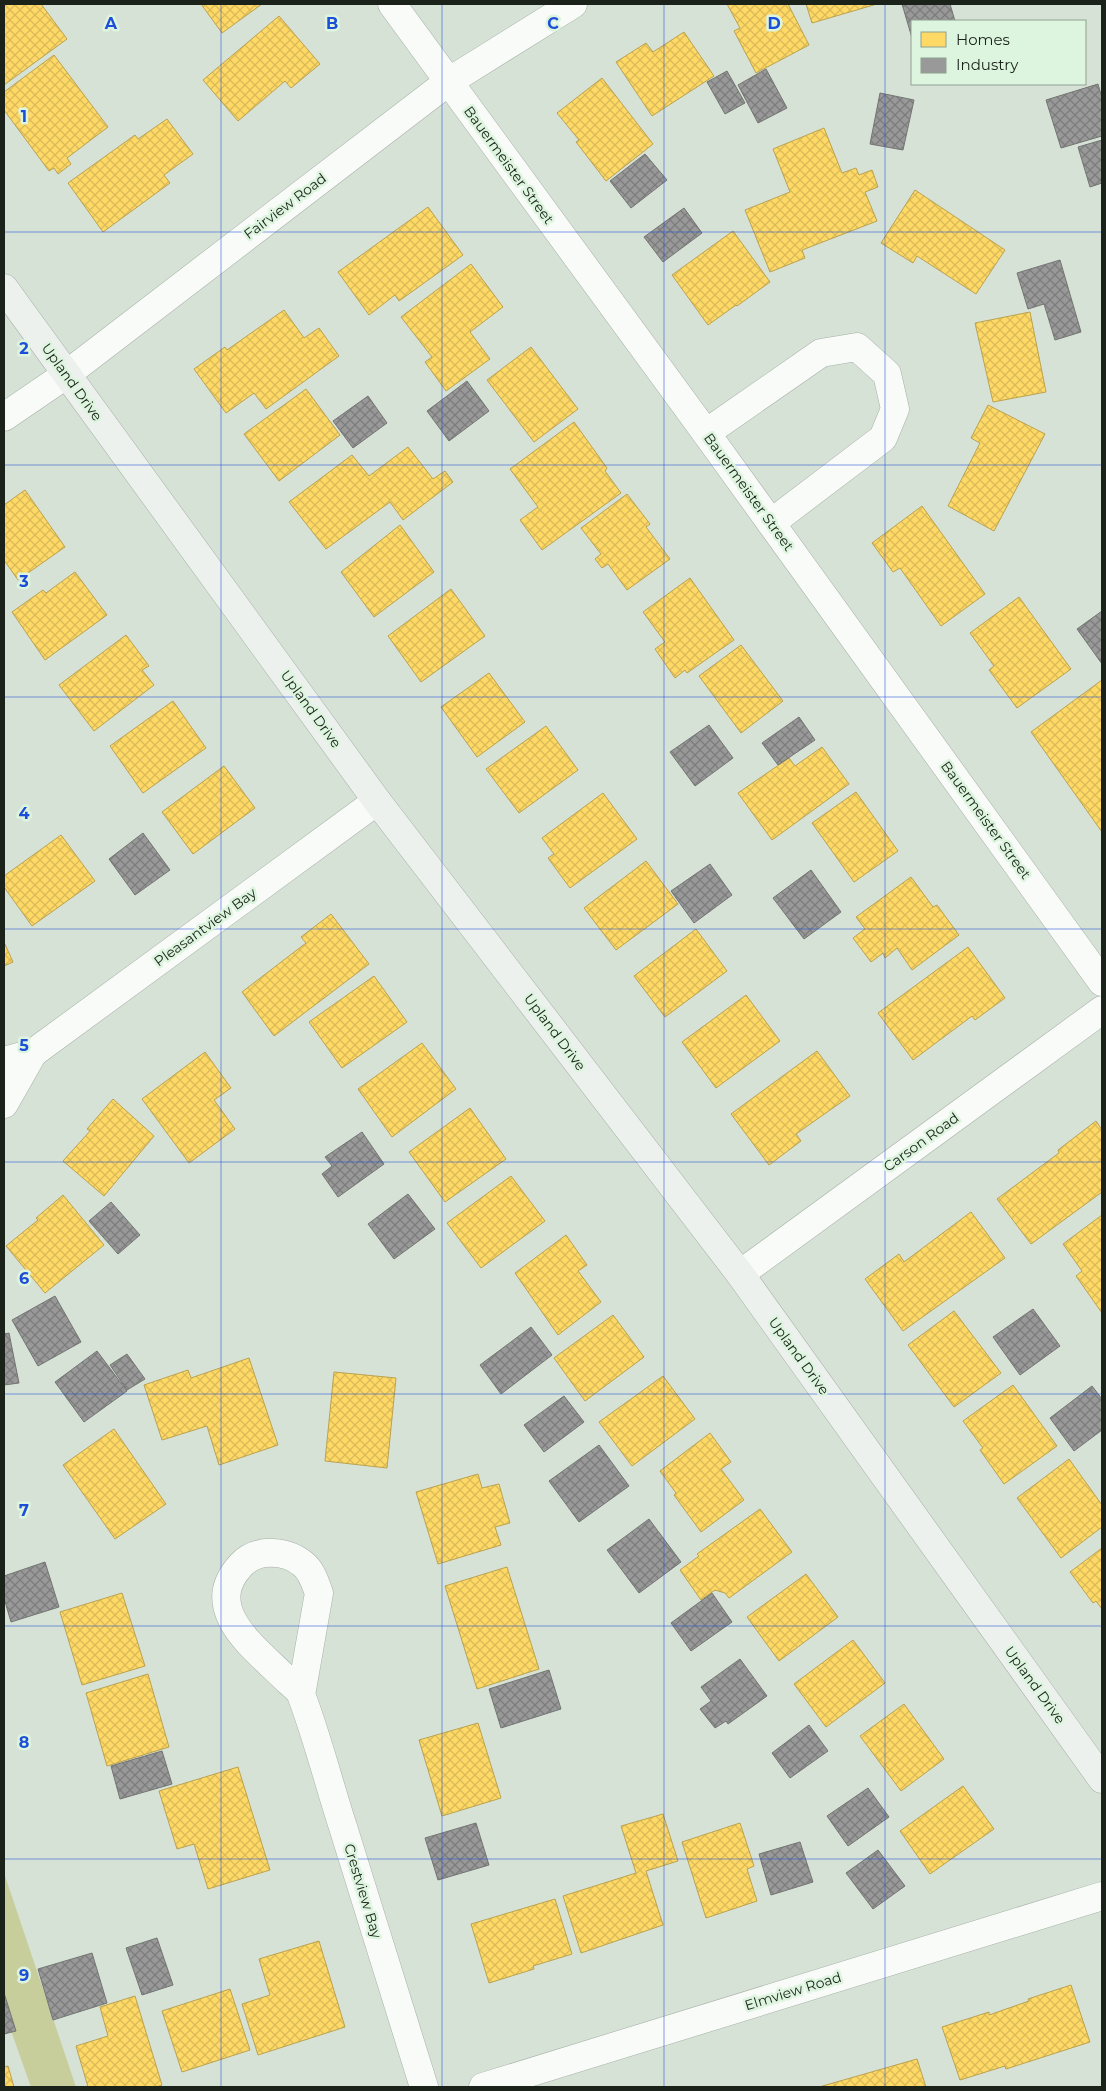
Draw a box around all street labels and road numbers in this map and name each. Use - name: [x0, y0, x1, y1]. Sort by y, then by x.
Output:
- street label: Bauermeister Street: [460, 102, 558, 228]
- street label: Fairview Road: [240, 169, 330, 243]
- street label: Upland Drive: [38, 340, 106, 424]
- street label: Bauermeister Street: [700, 429, 798, 555]
- street label: Upland Drive: [277, 667, 345, 751]
- street label: Bauermeister Street: [937, 757, 1035, 883]
- street label: Pleasantview Bay: [150, 884, 260, 970]
- street label: Upland Drive: [520, 990, 590, 1074]
- street label: Carson Road: [880, 1109, 962, 1175]
- street label: Upland Drive: [765, 1314, 833, 1398]
- street label: Upland Drive: [1001, 1643, 1069, 1727]
- street label: Crestview Bay: [340, 1842, 386, 1941]
- street label: Elmview Road: [743, 1968, 843, 2014]

